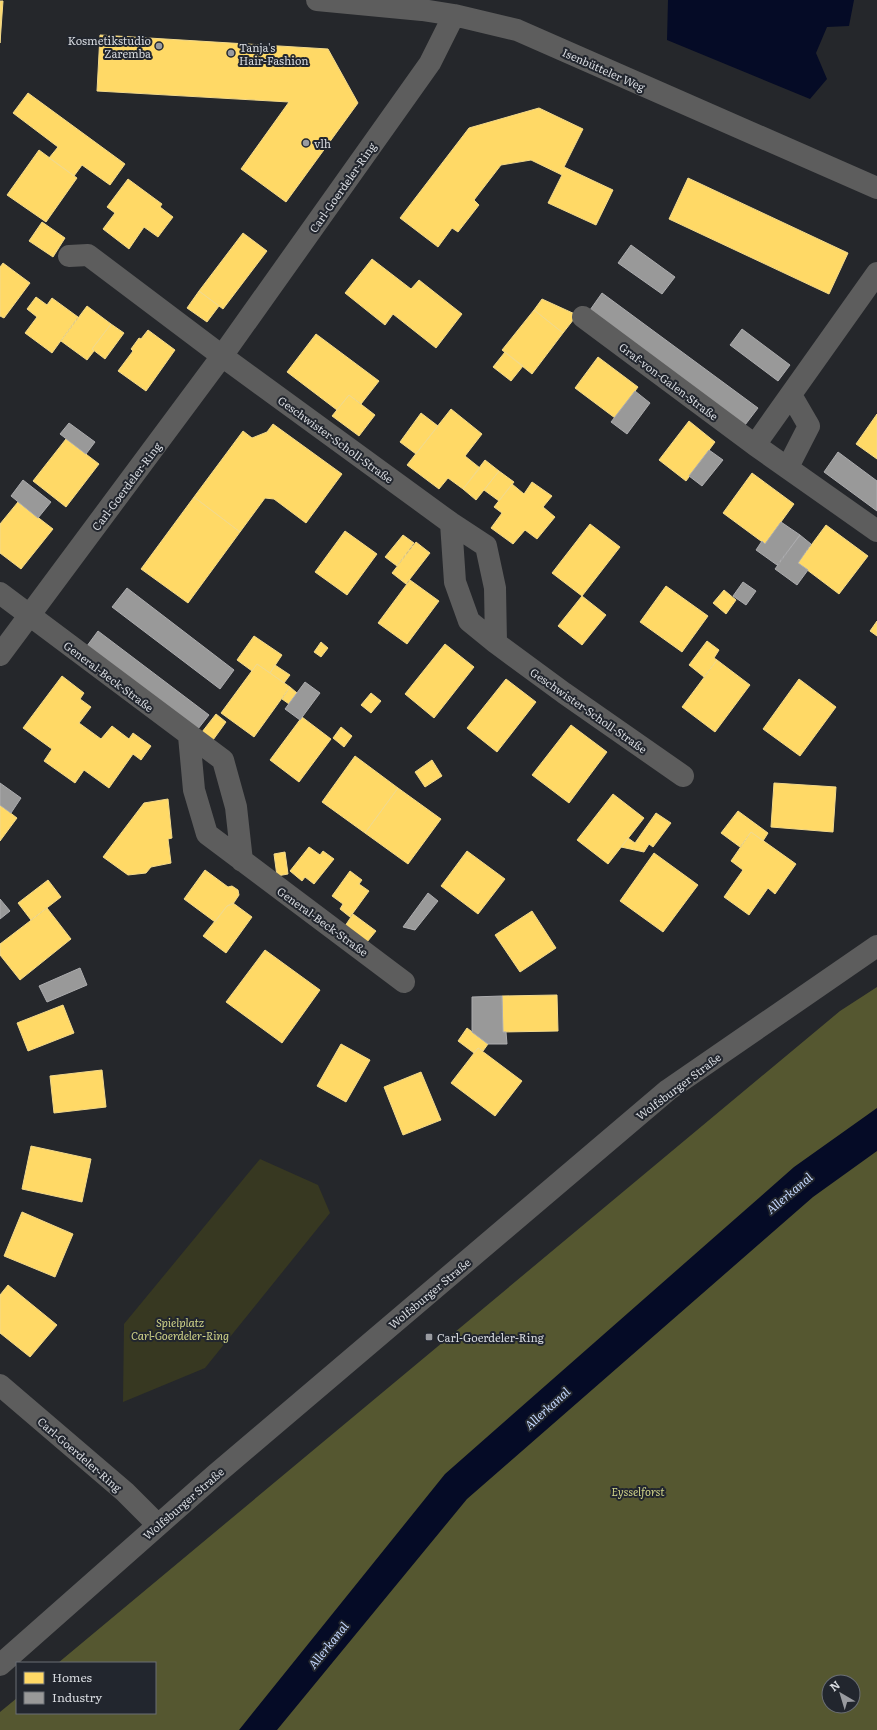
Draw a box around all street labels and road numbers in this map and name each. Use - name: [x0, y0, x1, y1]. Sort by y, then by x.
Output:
- street label: Isenbütteler Weg: [560, 44, 649, 95]
- street label: Carl-Goerdeler-Ring: [305, 138, 380, 235]
- street label: Graf-von-Galen-Straße: [616, 338, 722, 424]
- street label: Geschwister-Scholl-Straße: [275, 392, 397, 487]
- street label: Carl-Goerdeler-Ring: [87, 438, 165, 533]
- street label: General-Beck-Straße: [61, 637, 157, 715]
- street label: Geschwister-Scholl-Straße: [527, 664, 651, 757]
- street label: General-Beck-Straße: [274, 883, 372, 960]
- street label: Wolfsburger Straße: [632, 1049, 724, 1123]
- street label: Wolfsburger Straße: [385, 1254, 474, 1332]
- street label: Carl-Goerdeler-Ring: [34, 1413, 126, 1496]
- street label: Wolfsburger Straße: [139, 1463, 227, 1543]

